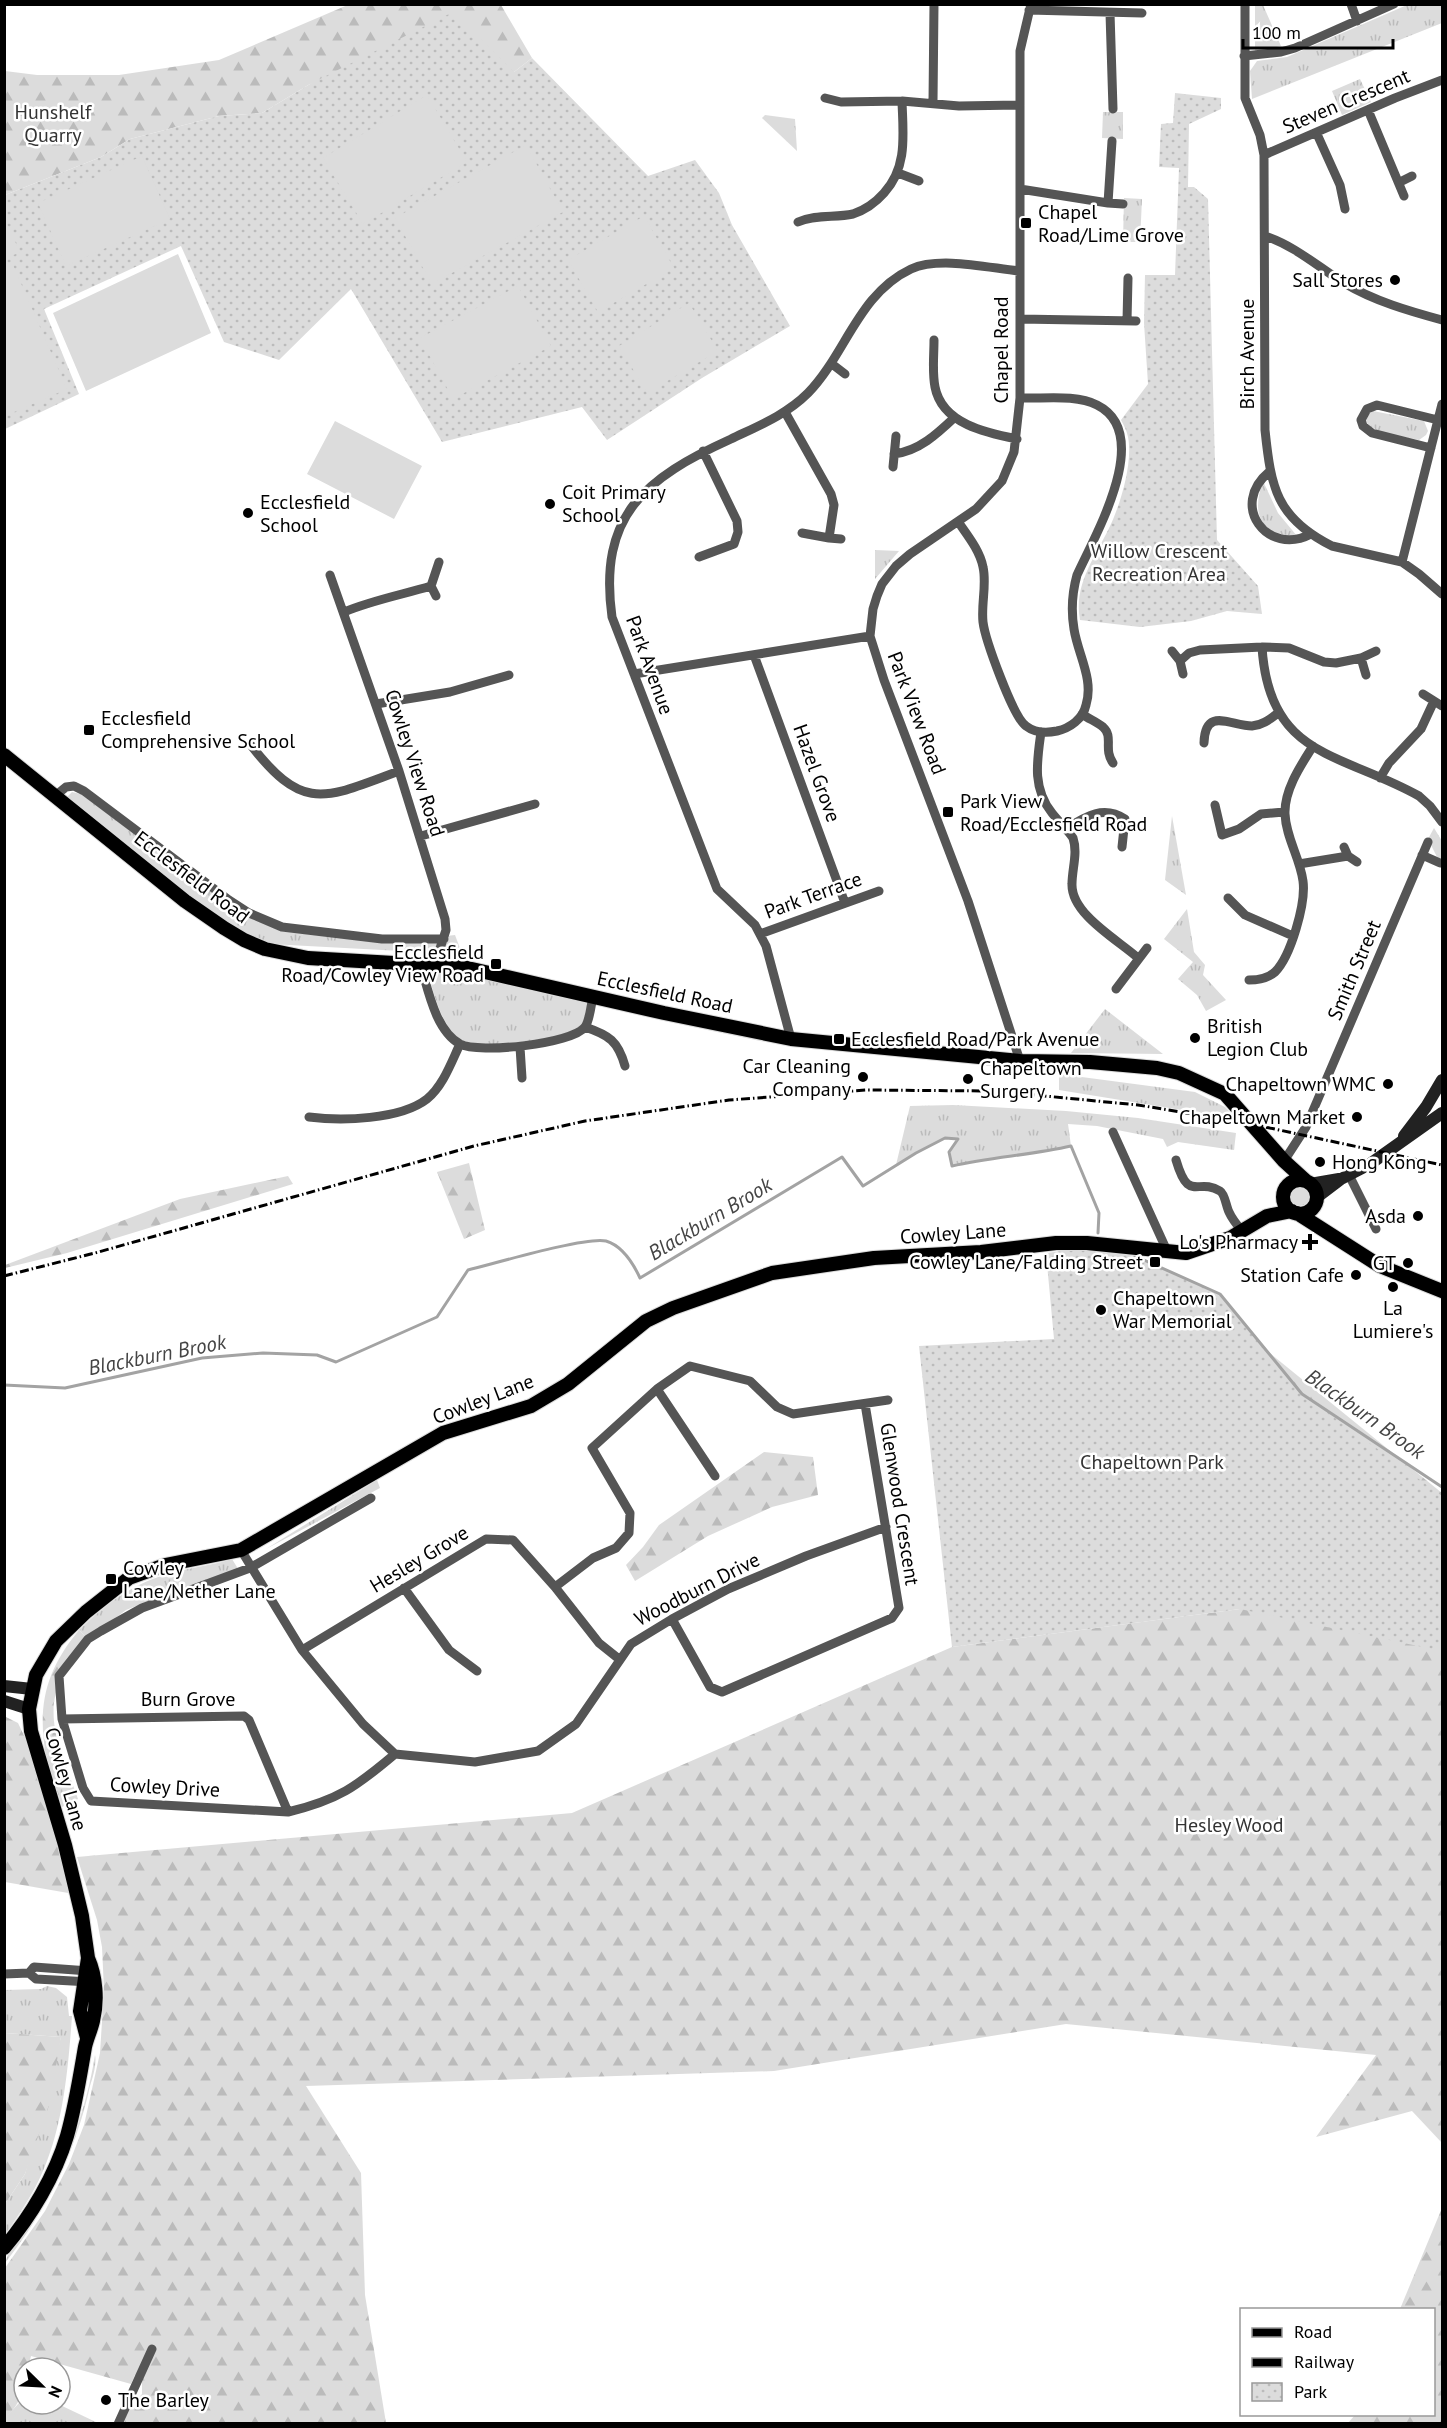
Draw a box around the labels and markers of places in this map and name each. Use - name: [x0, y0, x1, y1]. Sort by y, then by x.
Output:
- place label: Chapel Road/Lime Grove: [1038, 199, 1184, 248]
- marker: Chapel Road/Lime Grove: [1019, 216, 1033, 230]
- place label: Sall Stores: [1292, 267, 1383, 293]
- marker: Sall Stores: [1388, 273, 1402, 287]
- place label: Coit Primary School: [562, 479, 667, 528]
- place label: Ecclesfield School: [260, 489, 350, 538]
- marker: Coit Primary School: [543, 497, 557, 511]
- marker: Ecclesfield School: [241, 506, 255, 520]
- place label: Ecclesfield Comprehensive School: [101, 705, 295, 754]
- marker: Ecclesfield Comprehensive School: [82, 723, 96, 737]
- place label: Park View Road/Ecclesfield Road: [960, 788, 1147, 837]
- marker: Park View Road/Ecclesfield Road: [941, 805, 955, 819]
- place label: Ecclesfield Road/Cowley View Road: [281, 939, 484, 988]
- marker: Ecclesfield Road/Cowley View Road: [489, 957, 503, 971]
- place label: British Legion Club: [1207, 1013, 1308, 1062]
- place label: Ecclesfield Road/Park Avenue: [851, 1026, 1099, 1052]
- marker: British Legion Club: [1188, 1031, 1202, 1045]
- marker: Ecclesfield Road/Park Avenue: [832, 1032, 846, 1046]
- place label: Car Cleaning Company: [743, 1053, 852, 1102]
- place label: Chapeltown Surgery: [980, 1055, 1082, 1104]
- marker: Car Cleaning Company: [856, 1070, 870, 1084]
- place label: Chapeltown WMC: [1225, 1071, 1376, 1097]
- marker: Chapeltown Surgery: [961, 1072, 975, 1086]
- marker: Chapeltown WMC: [1381, 1077, 1395, 1091]
- place label: Chapeltown Market: [1179, 1104, 1345, 1130]
- marker: Chapeltown Market: [1350, 1110, 1364, 1124]
- place label: Hong Kong: [1332, 1149, 1427, 1175]
- marker: Hong Kong: [1313, 1155, 1327, 1169]
- place label: Asda: [1365, 1203, 1406, 1229]
- marker: Asda: [1411, 1209, 1425, 1223]
- place label: Lo's Pharmacy: [1179, 1229, 1299, 1255]
- marker: Lo's Pharmacy: [1303, 1235, 1317, 1249]
- place label: Cowley Lane/Falding Street: [909, 1249, 1143, 1275]
- place label: GT: [1373, 1250, 1396, 1276]
- marker: Cowley Lane/Falding Street: [1148, 1255, 1162, 1269]
- marker: GT: [1401, 1256, 1415, 1270]
- place label: Station Cafe: [1240, 1262, 1344, 1288]
- marker: Station Cafe: [1349, 1268, 1363, 1282]
- marker: La Lumiere's: [1386, 1280, 1400, 1294]
- place label: Chapeltown War Memorial: [1113, 1285, 1232, 1334]
- place label: La Lumiere's: [1353, 1295, 1433, 1344]
- marker: Chapeltown War Memorial: [1094, 1303, 1108, 1317]
- place label: Cowley Lane/Nether Lane: [123, 1555, 276, 1604]
- marker: Cowley Lane/Nether Lane: [104, 1572, 118, 1586]
- place label: The Barley: [118, 2387, 209, 2413]
- marker: The Barley: [99, 2393, 113, 2407]

